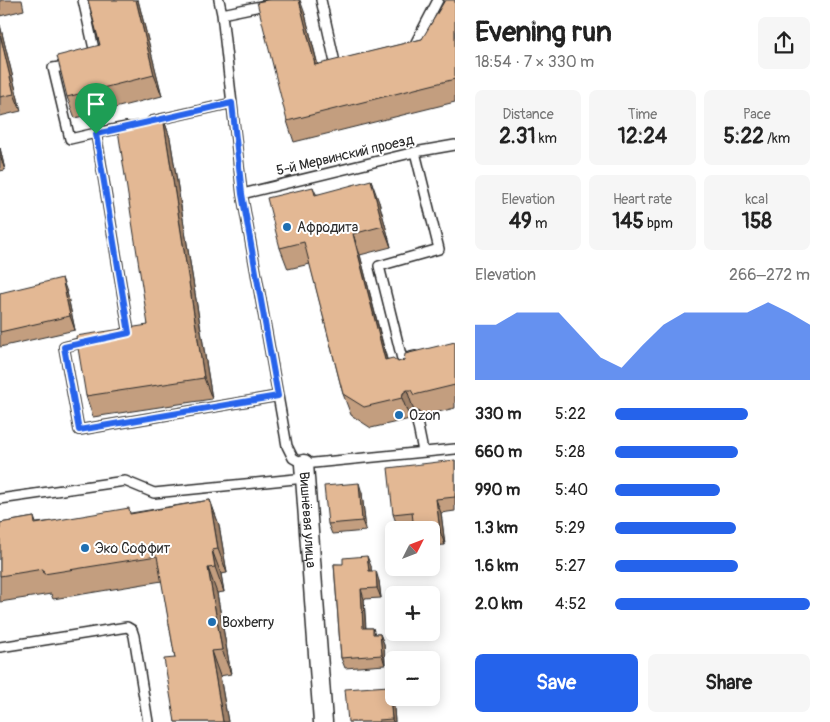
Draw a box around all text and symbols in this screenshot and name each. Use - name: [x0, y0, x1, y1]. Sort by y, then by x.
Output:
- text: Evening run: [475, 15, 612, 50]
- button: share: [758, 17, 810, 69]
- text: 18:54 · 7 × 330 m: [475, 52, 594, 72]
- pin: [75, 83, 117, 134]
- icon: arrive: [82, 90, 110, 118]
- text: Distance: [503, 106, 554, 123]
- text: Time: [628, 106, 657, 123]
- text: Pace: [743, 106, 771, 123]
- text: 2.31: [499, 123, 536, 150]
- text: 12:24: [618, 123, 667, 150]
- text: 5:22: [723, 123, 764, 150]
- text: km: [536, 130, 557, 147]
- text: /km: [764, 130, 790, 147]
- street label: 5-й Мервинский проезд: [275, 131, 416, 179]
- text: Elevation: [501, 191, 555, 208]
- text: Heart rate: [613, 191, 672, 208]
- text: kcal: [745, 191, 768, 208]
- text: 49: [509, 208, 532, 235]
- text: 145: [612, 208, 644, 235]
- text: 158: [742, 208, 772, 235]
- text: m: [532, 215, 547, 232]
- text: bpm: [644, 215, 673, 232]
- place label: Афродита: [297, 219, 358, 236]
- marker: Афродита: [281, 221, 293, 233]
- text: Elevation: [475, 265, 536, 285]
- text: 266–272 m: [729, 265, 810, 285]
- text: 330 m: [475, 404, 521, 424]
- text: 5:22: [555, 404, 586, 424]
- place label: Ozon: [409, 407, 441, 424]
- marker: Ozon: [393, 409, 405, 421]
- text: 660 m: [475, 442, 522, 462]
- text: 5:28: [555, 442, 585, 462]
- street label: Вишнёвая улица: [296, 471, 320, 569]
- text: 990 m: [475, 480, 520, 500]
- text: 5:40: [555, 480, 588, 500]
- text: 1.3 km: [475, 518, 518, 538]
- text: 5:29: [555, 518, 585, 538]
- north arrow: [385, 521, 440, 576]
- map controls: [385, 521, 440, 706]
- place label: Эко Соффит: [95, 540, 170, 557]
- marker: Эко Соффит: [79, 542, 91, 554]
- text: 1.6 km: [475, 556, 518, 576]
- text: 5:27: [555, 556, 585, 576]
- button: +: [385, 586, 440, 641]
- text: 2.0 km: [475, 594, 523, 614]
- text: 4:52: [555, 594, 586, 614]
- place label: Boxberry: [222, 614, 274, 631]
- marker: Boxberry: [206, 616, 218, 628]
- button: −: [385, 651, 440, 706]
- button: Save: [475, 654, 638, 712]
- button: Share: [648, 654, 810, 712]

